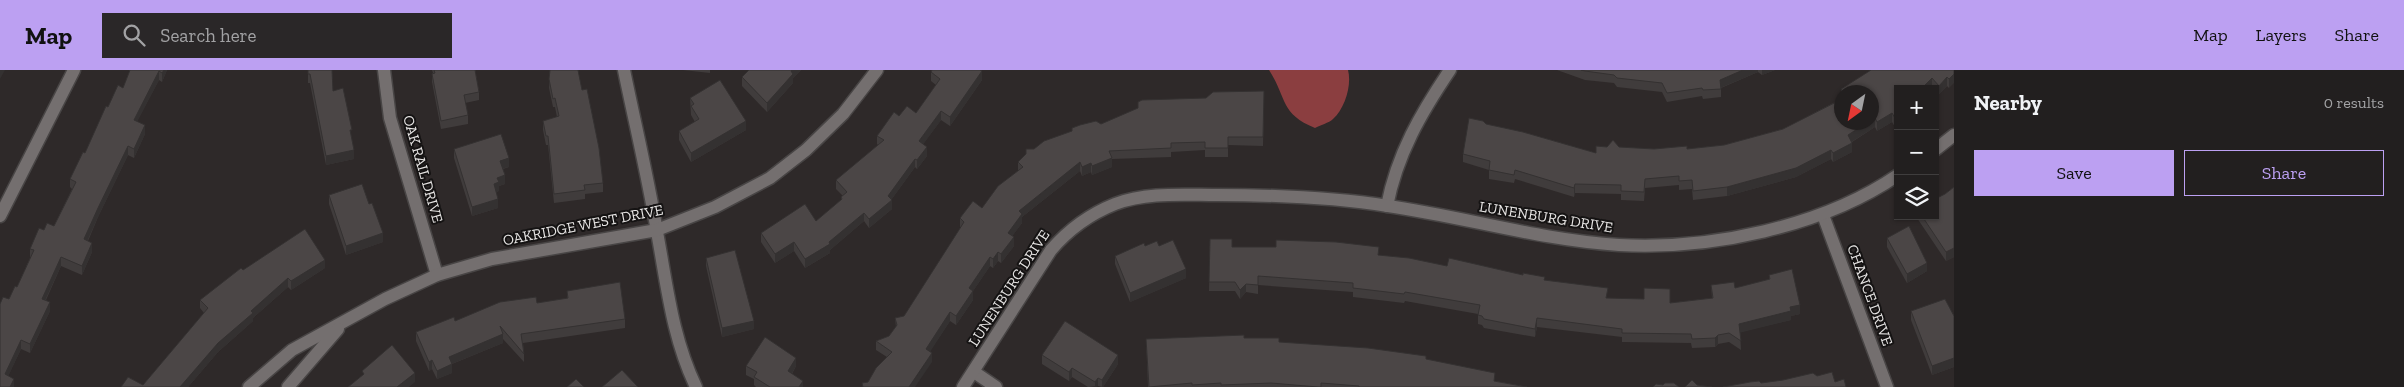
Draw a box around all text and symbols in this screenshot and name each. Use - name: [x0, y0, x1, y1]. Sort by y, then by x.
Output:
- search box: [102, 13, 452, 58]
- text: Map: [25, 21, 72, 50]
- icon: search: [120, 21, 148, 49]
- text: Search here: [160, 24, 257, 47]
- text: Map: [2193, 24, 2228, 46]
- text: Layers: [2256, 24, 2307, 46]
- text: Share: [2335, 24, 2379, 46]
- north arrow: [1834, 85, 1879, 130]
- map controls: [1894, 85, 1939, 220]
- button: +: [1894, 85, 1939, 130]
- text: Nearby: [1974, 90, 2042, 115]
- text: 0 results: [2324, 93, 2384, 112]
- street label: OAK RAIL DRIVE: [399, 113, 447, 225]
- button: −: [1894, 130, 1939, 175]
- button: Save: [1974, 150, 2174, 196]
- button: Share: [2184, 150, 2384, 196]
- button: layers: [1894, 175, 1939, 220]
- street label: LUNENBURG DRIVE: [1478, 198, 1614, 237]
- street label: OAKRIDGE WEST DRIVE: [501, 201, 665, 249]
- street label: LUNENBURG DRIVE: [965, 226, 1053, 350]
- street label: CHANCE DRIVE: [1843, 242, 1897, 348]

